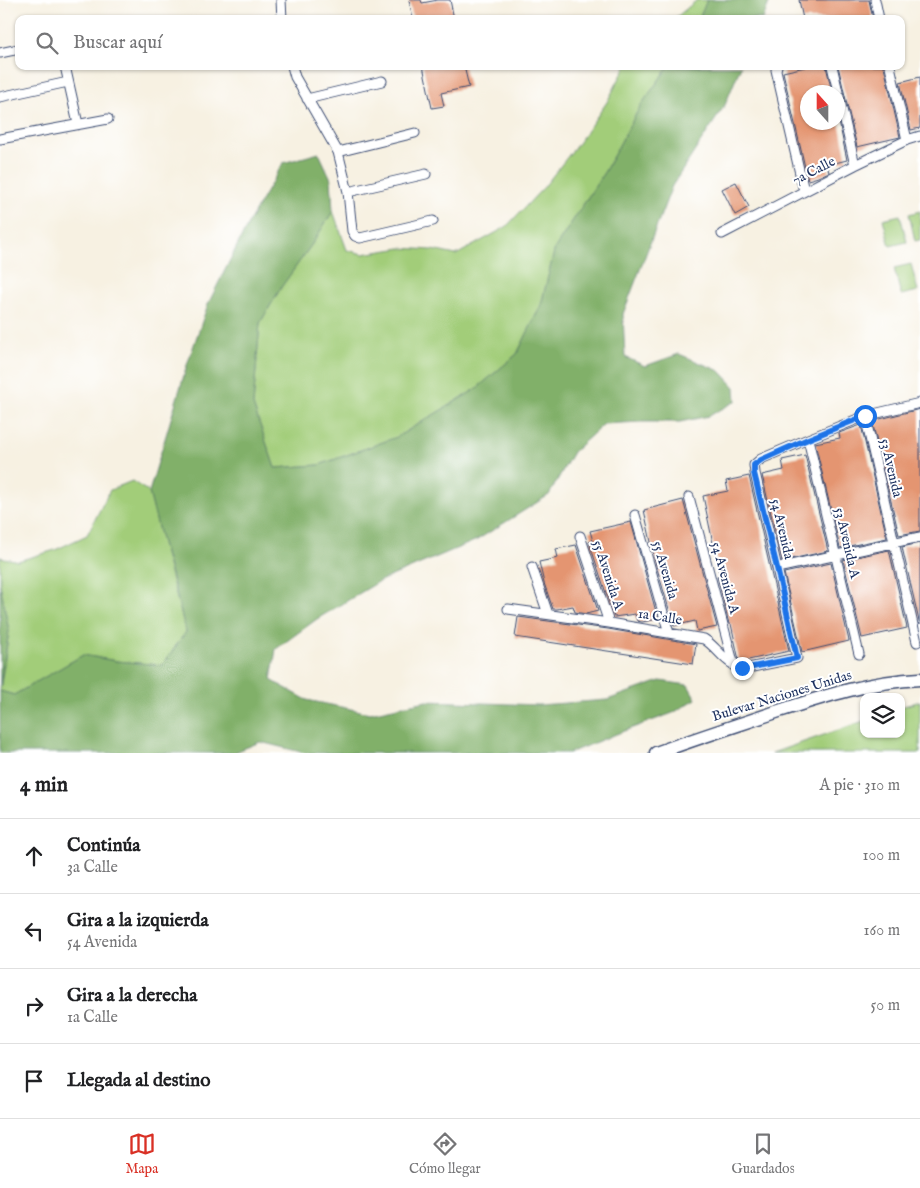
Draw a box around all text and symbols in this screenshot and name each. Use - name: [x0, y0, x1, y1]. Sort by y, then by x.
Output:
- search box: [15, 15, 905, 70]
- icon: search: [33, 29, 61, 57]
- text: Buscar aquí: [73, 31, 162, 55]
- north arrow: [800, 85, 845, 130]
- street label: 7a Calle: [790, 152, 839, 189]
- route start: [854, 405, 877, 428]
- street label: 53 Avenida: [876, 437, 907, 500]
- street label: 54 Avenida: [766, 497, 798, 562]
- street label: 53 Avenida A: [830, 506, 864, 581]
- street label: 55 Avenida A: [588, 538, 628, 613]
- street label: 55 Avenida: [648, 539, 682, 602]
- street label: 54 Avenida A: [707, 540, 743, 617]
- street label: 1a Calle: [637, 605, 684, 629]
- route end: [731, 657, 754, 680]
- street label: Bulevar Naciones Unidas: [710, 666, 854, 726]
- map controls: [860, 693, 905, 738]
- button: layers: [860, 693, 905, 738]
- text: 4 min: [20, 772, 68, 799]
- text: A pie · 310 m: [819, 776, 900, 796]
- text: Continúa: [67, 834, 141, 858]
- icon: ahead: [20, 842, 48, 870]
- text: 100 m: [863, 846, 900, 866]
- text: 3a Calle: [67, 858, 118, 878]
- text: Gira a la izquierda: [67, 909, 209, 933]
- icon: left: [20, 917, 48, 945]
- text: 160 m: [864, 921, 900, 941]
- text: 54 Avenida: [67, 933, 137, 953]
- text: Gira a la derecha: [67, 984, 197, 1008]
- icon: right: [20, 992, 48, 1020]
- text: 50 m: [871, 996, 900, 1016]
- text: 1a Calle: [67, 1008, 118, 1028]
- icon: arrive: [20, 1067, 48, 1095]
- text: Llegada al destino: [67, 1069, 210, 1093]
- tab: Mapa: [125, 1130, 158, 1178]
- tab: Cómo llegar: [409, 1130, 481, 1178]
- tab: Guardados: [732, 1130, 795, 1178]

